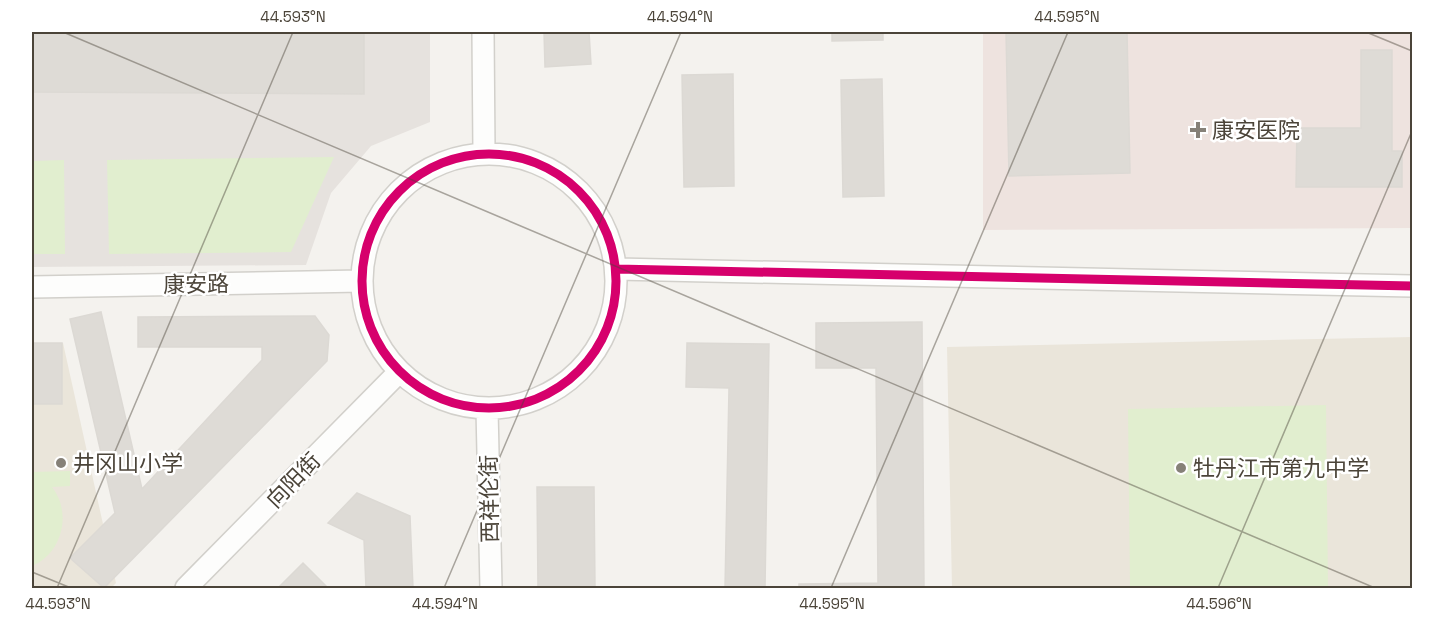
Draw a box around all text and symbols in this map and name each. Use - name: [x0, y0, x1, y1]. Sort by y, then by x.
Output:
- text: 44.593°N: [260, 7, 326, 26]
- text: 44.594°N: [647, 7, 713, 26]
- text: 44.595°N: [1034, 7, 1100, 26]
- place label: 康安医院: [1212, 116, 1300, 144]
- marker: 康安医院: [1189, 121, 1207, 139]
- street label: 康安路: [163, 269, 229, 299]
- street label: 向阳街: [260, 447, 326, 513]
- place label: 井冈山小学: [73, 449, 183, 477]
- place label: 牡丹江市第九中学: [1193, 454, 1369, 482]
- street label: 西祥伦街: [474, 455, 504, 543]
- marker: 井冈山小学: [54, 456, 68, 470]
- marker: 牡丹江市第九中学: [1174, 461, 1188, 475]
- text: 44.593°N: [25, 594, 91, 613]
- text: 44.594°N: [412, 594, 478, 613]
- text: 44.595°N: [799, 594, 865, 613]
- text: 44.596°N: [1186, 594, 1252, 613]

